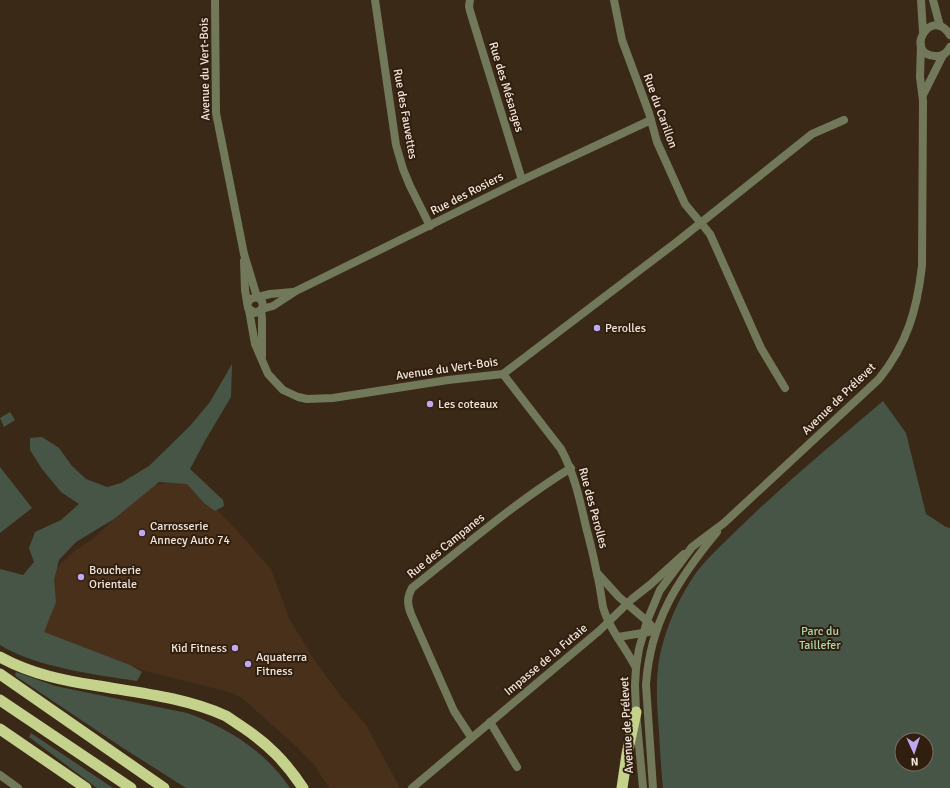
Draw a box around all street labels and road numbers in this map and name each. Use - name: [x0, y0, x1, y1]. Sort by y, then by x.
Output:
- street label: Avenue du Vert-Bois: [197, 17, 213, 121]
- street label: Rue des Mésanges: [485, 40, 527, 134]
- street label: Rue des Fauvettes: [390, 68, 420, 160]
- street label: Rue du Carillon: [640, 72, 680, 150]
- street label: Rue des Rosiers: [428, 169, 506, 219]
- street label: Avenue du Vert-Bois: [395, 354, 499, 384]
- street label: Avenue de Prélevet: [799, 360, 879, 438]
- street label: Rue des Perolles: [575, 466, 611, 550]
- street label: Rue des Campanes: [404, 510, 488, 582]
- street label: Impasse de la Futaie: [501, 621, 591, 699]
- street label: Avenue de Prélevet: [617, 676, 637, 774]

